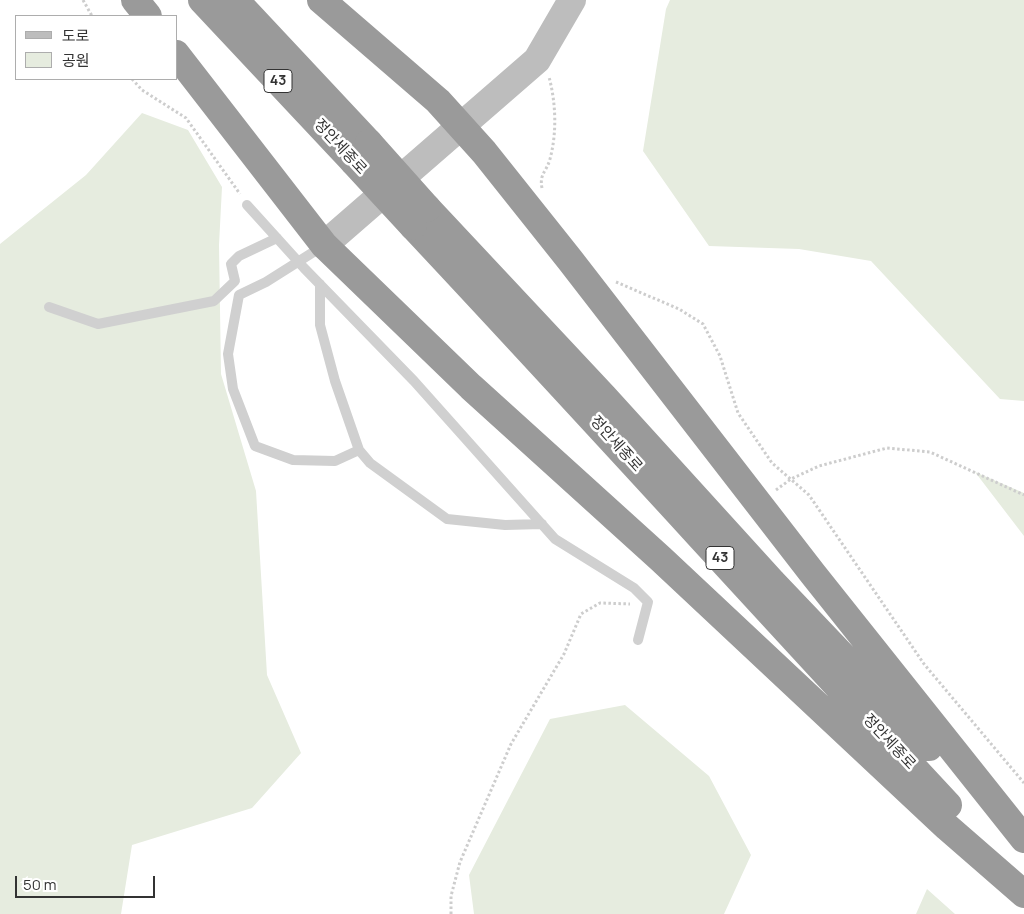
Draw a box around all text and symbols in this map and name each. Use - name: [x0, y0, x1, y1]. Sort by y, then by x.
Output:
- legend: [15, 15, 178, 80]
- text: 도로: [62, 25, 90, 46]
- text: 공원: [62, 50, 90, 71]
- road number: 43: [264, 70, 292, 92]
- street label: 정안세종로: [310, 116, 370, 178]
- street label: 정안세종로: [586, 412, 646, 476]
- road number: 43: [706, 546, 734, 570]
- street label: 정안세종로: [859, 711, 919, 773]
- scale bar: [18, 866, 158, 898]
- text: 50 m: [23, 874, 57, 895]

